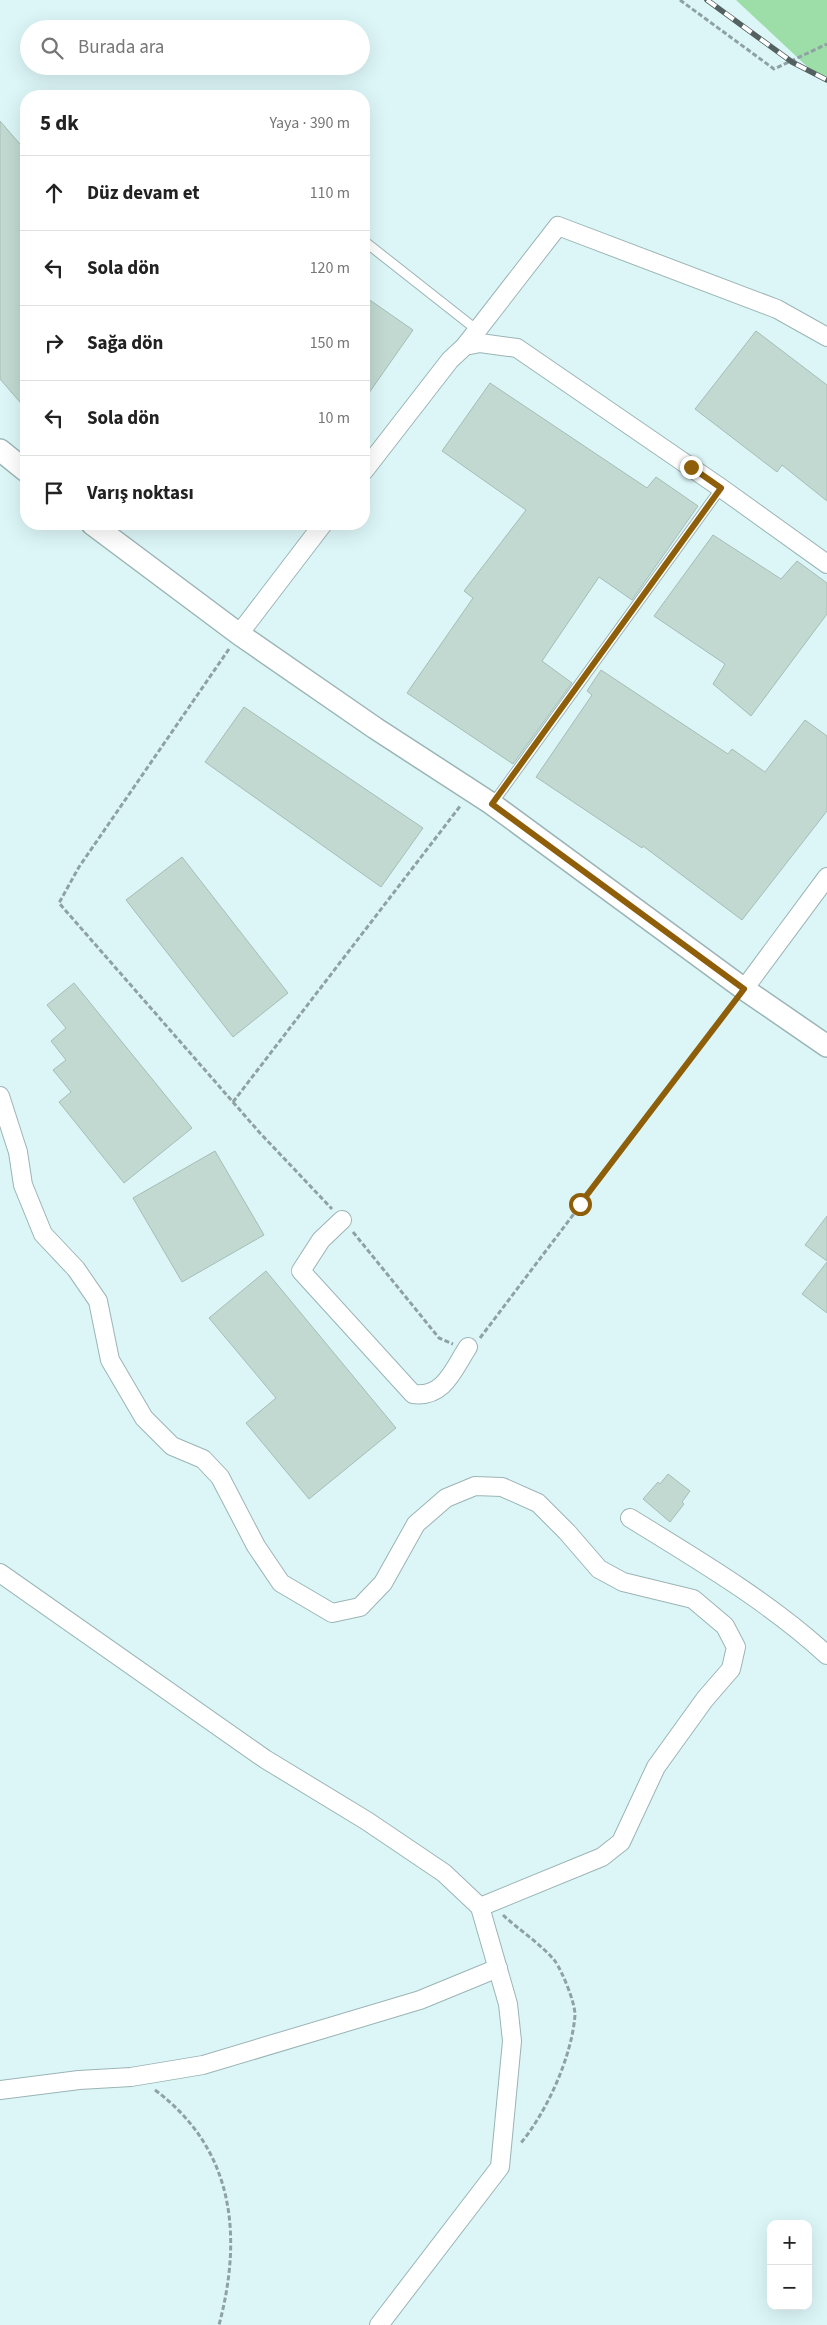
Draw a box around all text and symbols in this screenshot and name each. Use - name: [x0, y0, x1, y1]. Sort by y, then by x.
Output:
- search box: [20, 20, 370, 75]
- icon: search: [38, 34, 66, 62]
- text: Burada ara: [78, 34, 164, 61]
- text: 5 dk: [40, 108, 79, 138]
- text: Yaya · 390 m: [269, 112, 350, 134]
- icon: ahead: [40, 179, 68, 207]
- text: Düz devam et: [87, 180, 200, 207]
- text: 110 m: [310, 182, 350, 204]
- icon: left: [40, 254, 68, 282]
- text: Sola dön: [87, 255, 160, 282]
- text: 120 m: [310, 257, 350, 279]
- icon: right: [40, 329, 68, 357]
- text: Sağa dön: [87, 330, 163, 357]
- text: 150 m: [310, 332, 350, 354]
- icon: left: [40, 404, 68, 432]
- text: Sola dön: [87, 405, 160, 432]
- text: 10 m: [318, 407, 350, 429]
- route end: [680, 456, 703, 479]
- icon: arrive: [40, 479, 68, 507]
- text: Varış noktası: [87, 480, 194, 507]
- route start: [569, 1193, 592, 1216]
- map controls: [767, 2220, 812, 2310]
- button: +: [767, 2220, 812, 2265]
- button: −: [767, 2265, 812, 2310]

